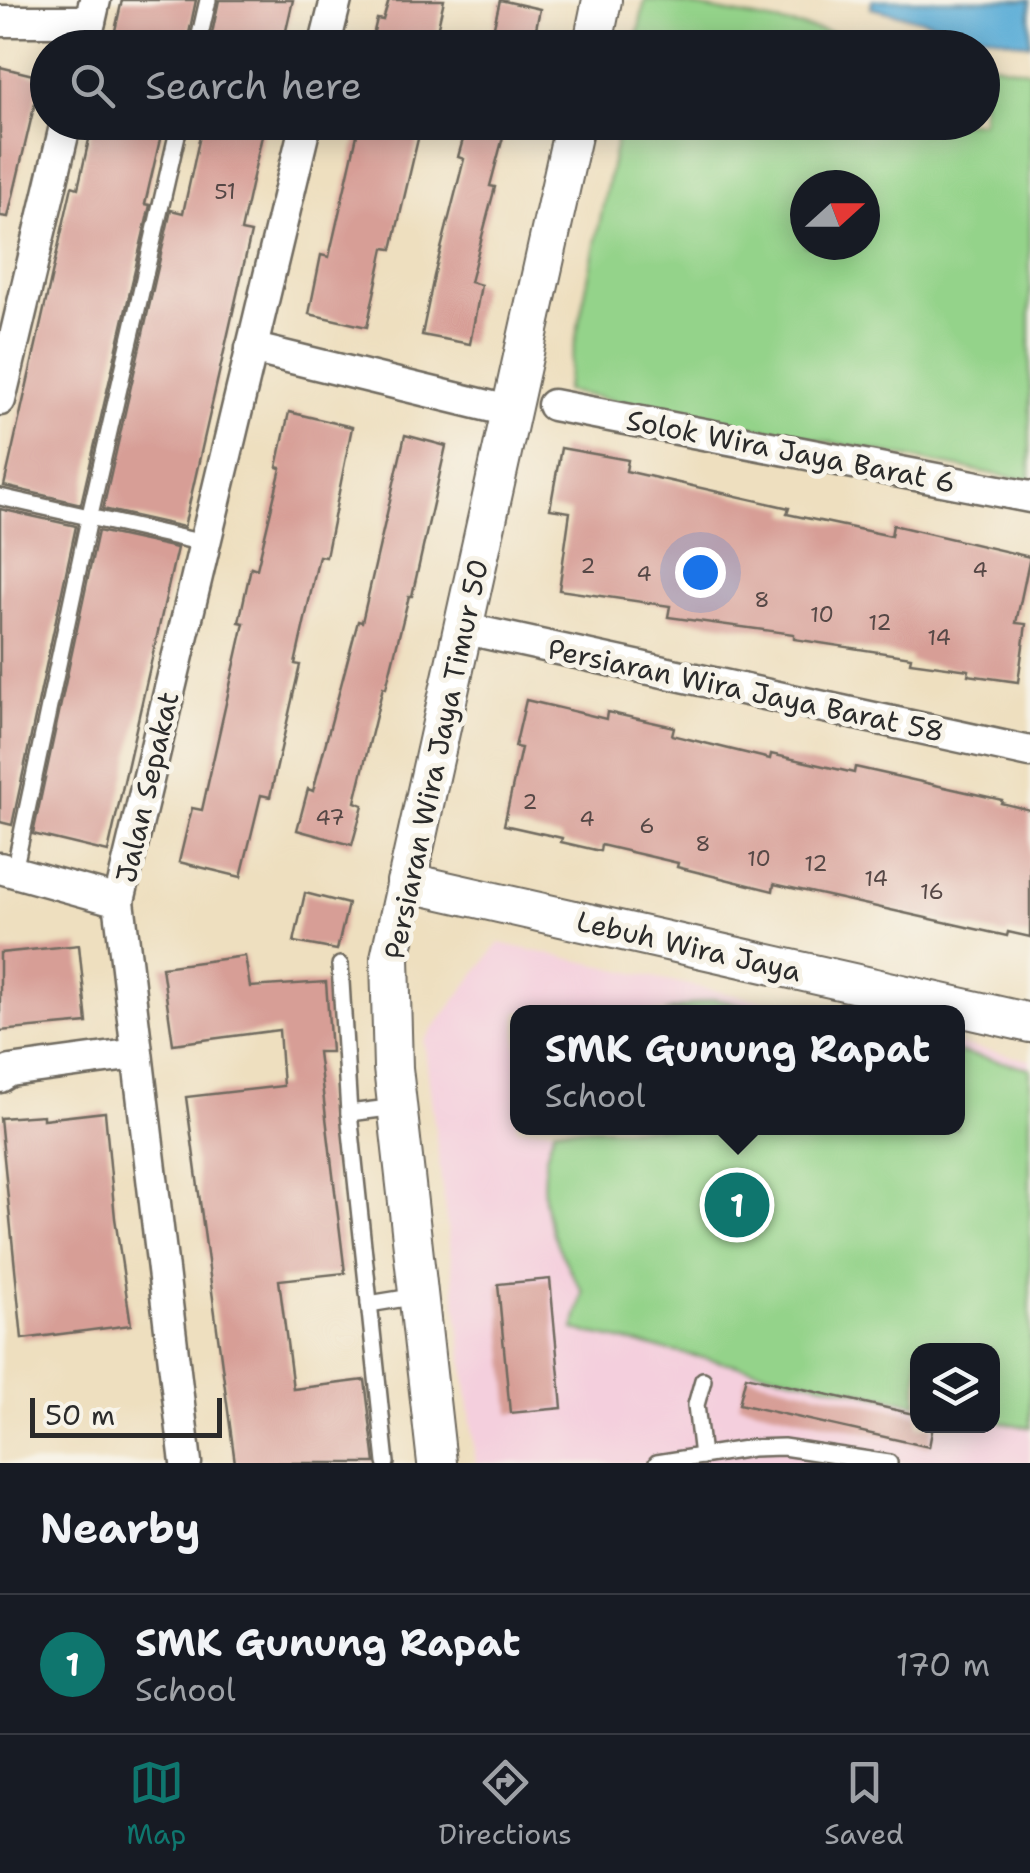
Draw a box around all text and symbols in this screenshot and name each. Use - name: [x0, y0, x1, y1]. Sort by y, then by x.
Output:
- search box: [30, 30, 1000, 140]
- icon: search: [65, 58, 120, 113]
- text: Search here: [145, 60, 362, 111]
- north arrow: [790, 170, 880, 260]
- house number: 51: [214, 177, 236, 206]
- street label: Solok Wira Jaya Barat 6: [623, 400, 959, 502]
- your location: [675, 547, 726, 598]
- house number: 2: [580, 551, 596, 580]
- street label: Persiaran Wira Jaya Timur 50: [375, 555, 497, 963]
- house number: 4: [972, 555, 988, 584]
- house number: 4: [636, 559, 652, 588]
- house number: 8: [754, 585, 770, 614]
- house number: 10: [810, 600, 834, 629]
- house number: 12: [868, 608, 892, 637]
- house number: 14: [927, 623, 951, 652]
- street label: Persiaran Wira Jaya Barat 58: [544, 629, 948, 751]
- street label: Jalan Sepakat: [107, 688, 187, 886]
- house number: 2: [522, 787, 538, 816]
- house number: 47: [315, 803, 345, 832]
- house number: 4: [579, 804, 595, 833]
- house number: 6: [639, 811, 655, 840]
- house number: 8: [695, 829, 711, 858]
- house number: 10: [747, 844, 771, 873]
- house number: 12: [804, 849, 828, 878]
- house number: 14: [864, 864, 888, 893]
- house number: 16: [920, 877, 944, 906]
- street label: Lebuh Wira Jaya: [573, 902, 805, 990]
- popup: [510, 1005, 965, 1135]
- text: SMK Gunung Rapat: [545, 1023, 930, 1074]
- text: School: [545, 1074, 645, 1117]
- pin: 1: [704, 1168, 770, 1242]
- map controls: [910, 1343, 1000, 1433]
- button: layers: [910, 1343, 1000, 1433]
- scale bar: [30, 1393, 222, 1438]
- text: 50 m: [45, 1396, 115, 1434]
- text: Nearby: [40, 1500, 200, 1556]
- text: SMK Gunung Rapat: [135, 1617, 521, 1668]
- text: 1: [65, 1643, 80, 1686]
- text: 170 m: [896, 1643, 990, 1686]
- text: School: [135, 1668, 236, 1711]
- tab: Map: [126, 1755, 186, 1853]
- tab: Directions: [439, 1755, 572, 1853]
- tab: Saved: [824, 1755, 904, 1853]

